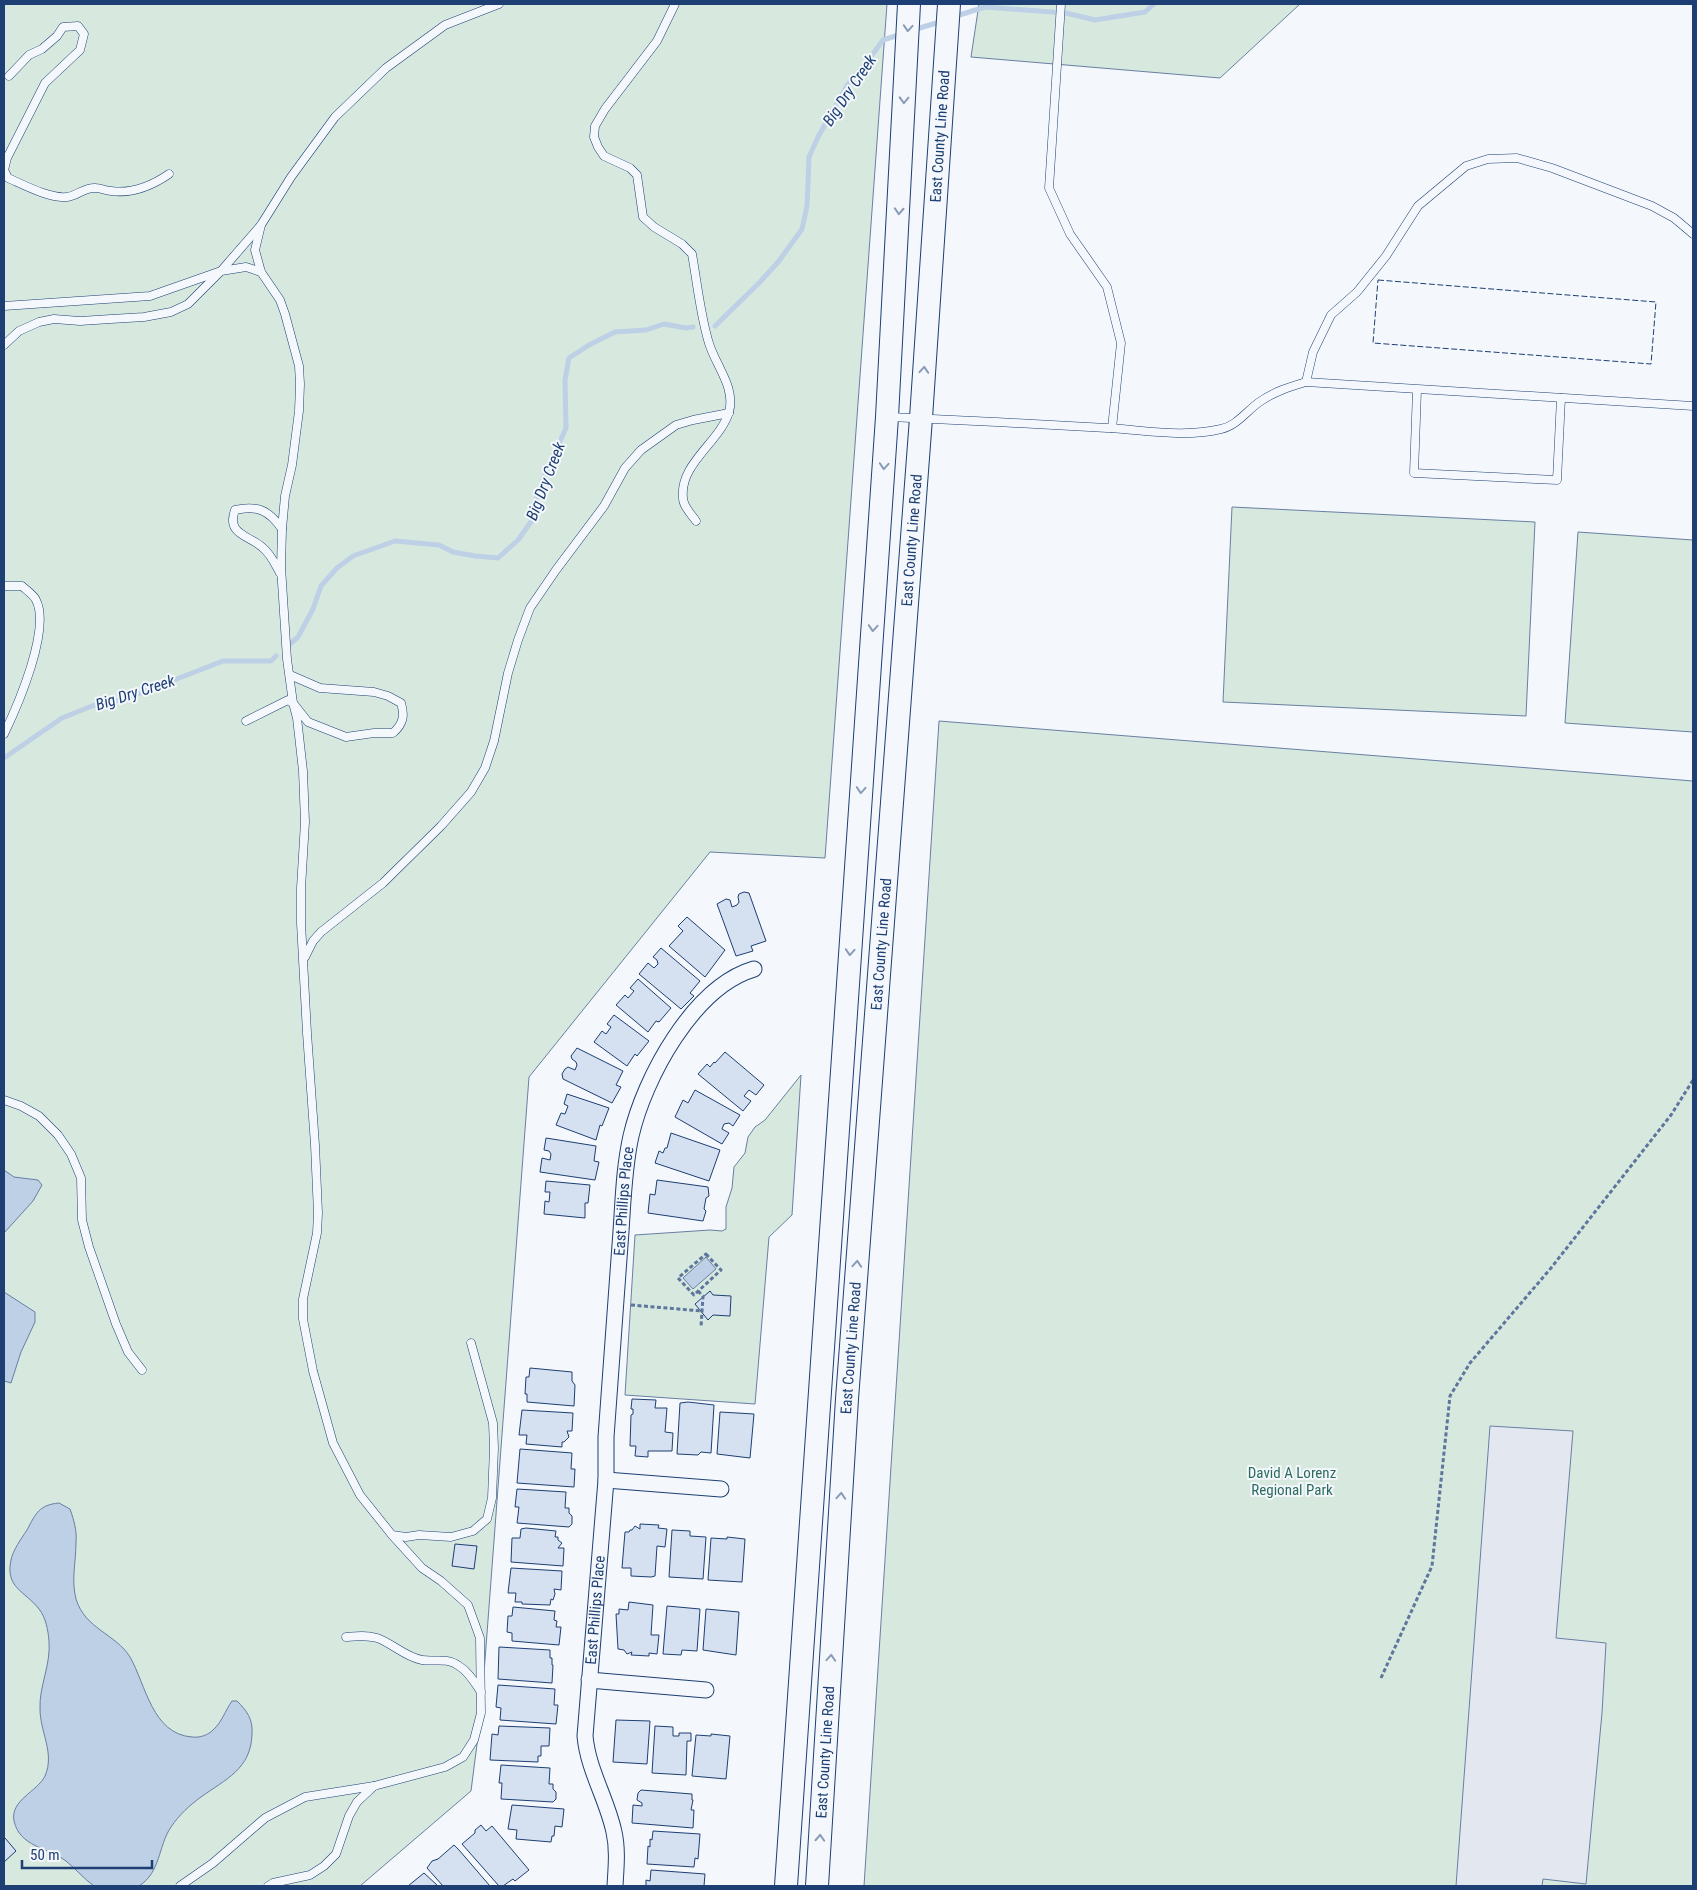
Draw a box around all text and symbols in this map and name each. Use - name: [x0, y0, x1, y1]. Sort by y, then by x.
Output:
- one-way arrow: [902, 24, 913, 32]
- water label: Big Dry Creek: [819, 50, 881, 130]
- street label: East County Line Road: [927, 70, 954, 203]
- one-way arrow: [899, 97, 910, 105]
- one-way arrow: [893, 208, 904, 216]
- one-way arrow: [918, 365, 929, 373]
- water label: Big Dry Creek: [522, 439, 569, 523]
- one-way arrow: [879, 462, 890, 470]
- street label: East County Line Road: [898, 474, 926, 607]
- one-way arrow: [867, 624, 878, 632]
- water label: Big Dry Creek: [93, 670, 178, 714]
- one-way arrow: [856, 786, 867, 794]
- street label: East County Line Road: [867, 877, 895, 1011]
- one-way arrow: [845, 948, 856, 956]
- street label: East Phillips Place: [610, 1145, 638, 1256]
- one-way arrow: [852, 1260, 863, 1268]
- street label: East County Line Road: [837, 1281, 865, 1415]
- park label: David A Lorenz Regional Park: [1248, 1464, 1336, 1499]
- one-way arrow: [835, 1491, 846, 1499]
- street label: East Phillips Place: [582, 1555, 609, 1665]
- one-way arrow: [825, 1654, 836, 1662]
- street label: East County Line Road: [812, 1686, 838, 1819]
- one-way arrow: [814, 1833, 825, 1841]
- scale bar: [22, 1838, 152, 1870]
- text: 50 m: [30, 1846, 60, 1864]

